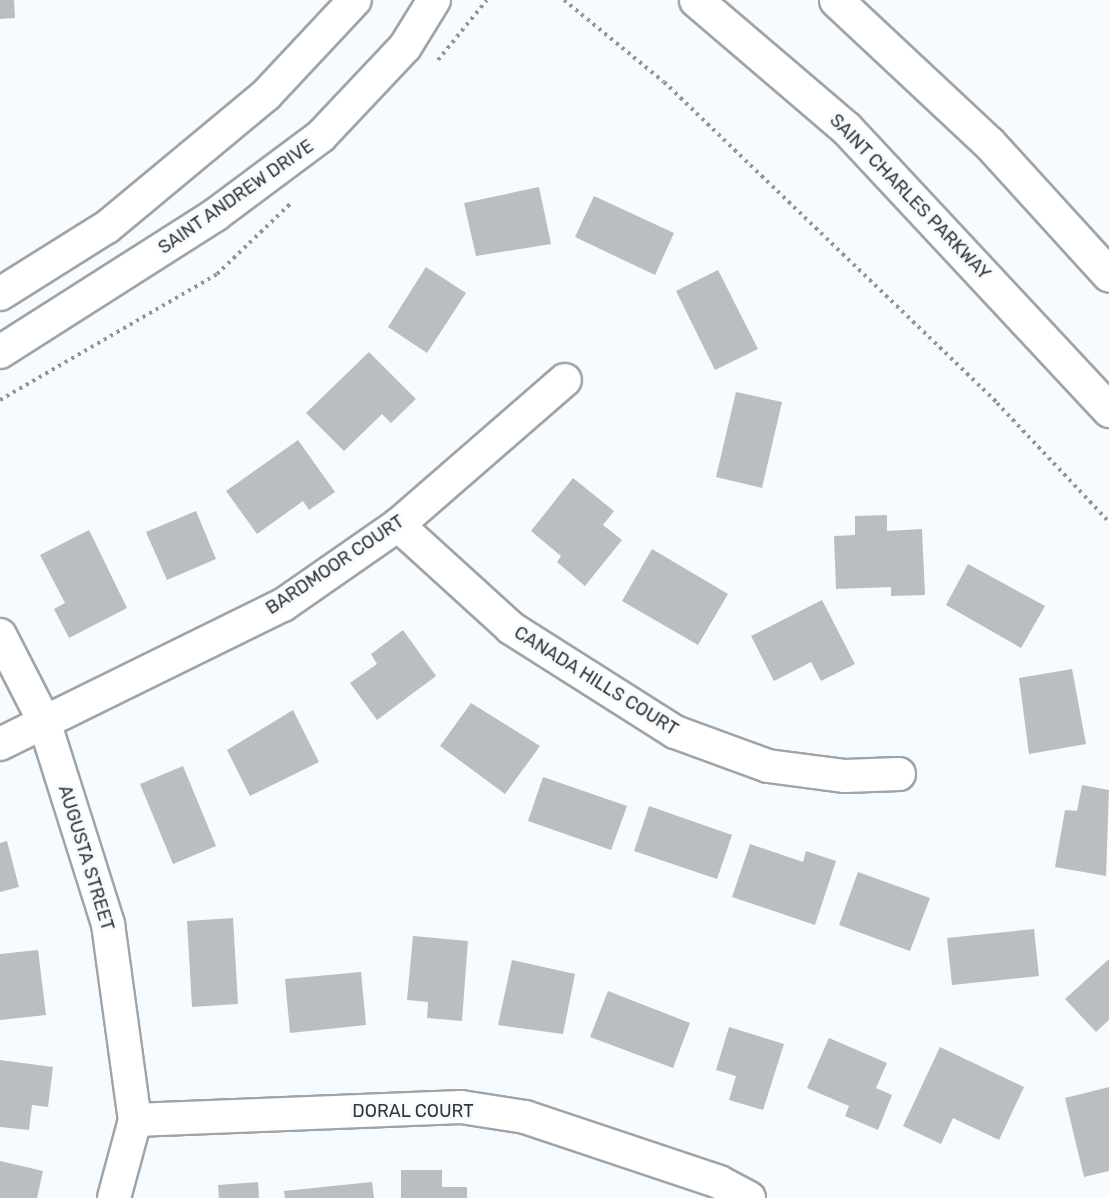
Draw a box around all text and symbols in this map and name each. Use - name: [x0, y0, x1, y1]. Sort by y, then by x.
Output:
- street label: SAINT CHARLES PARKWAY: [825, 109, 995, 285]
- street label: SAINT ANDREW DRIVE: [154, 135, 318, 259]
- street label: BARDMOOR COURT: [262, 511, 408, 619]
- street label: CANADA HILLS COURT: [510, 622, 682, 740]
- street label: AUGUSTA STREET: [54, 782, 118, 934]
- street label: DORAL COURT: [352, 1100, 474, 1122]

